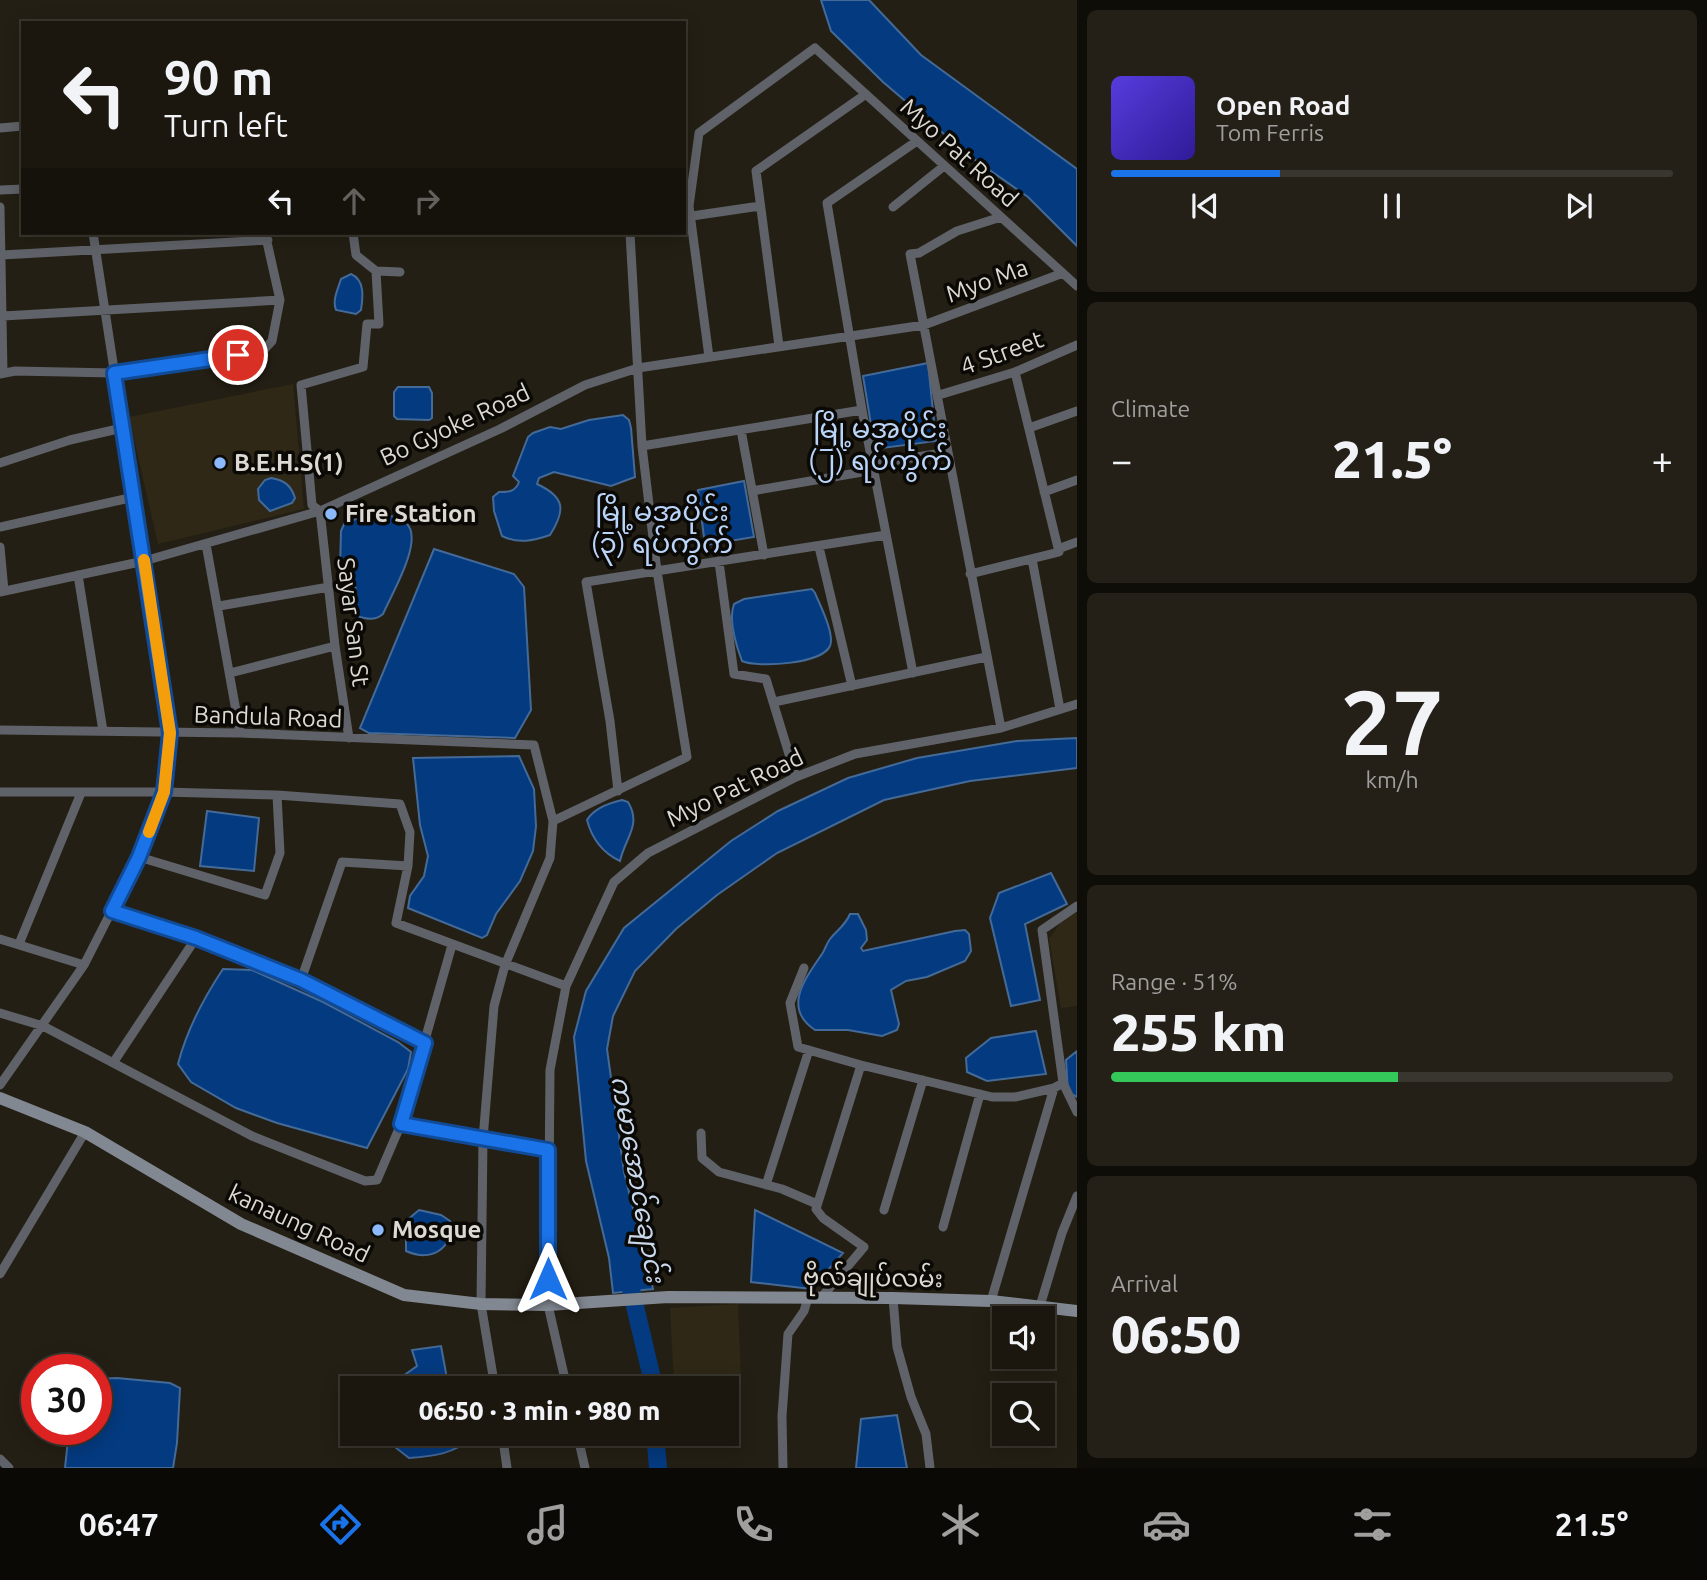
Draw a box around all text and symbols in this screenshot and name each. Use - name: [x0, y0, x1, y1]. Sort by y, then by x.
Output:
- icon: left: [49, 49, 140, 140]
- text: 90 m: [164, 49, 273, 104]
- text: Open Road: [1216, 91, 1350, 120]
- street label: Myo Pat Road: [895, 93, 1024, 212]
- text: Turn left: [164, 107, 288, 143]
- text: Tom Ferris: [1216, 120, 1324, 145]
- icon: left: [262, 182, 300, 220]
- icon: ahead: [335, 182, 373, 220]
- icon: right: [408, 182, 446, 220]
- icon: previous: [1186, 187, 1224, 225]
- icon: pause: [1373, 187, 1411, 225]
- icon: next: [1560, 187, 1598, 225]
- street label: Myo Ma: [942, 253, 1031, 308]
- pin: [208, 325, 268, 385]
- street label: 4 Street: [957, 325, 1047, 380]
- icon: arrive: [219, 336, 257, 374]
- street label: Bo Gyoke Road: [376, 378, 534, 471]
- text: Climate: [1111, 396, 1190, 421]
- district label: မြို့မအပိုင်း (၂) ရပ်ကွက်: [808, 410, 952, 483]
- text: 21.5°: [1332, 430, 1452, 488]
- text: −: [1111, 439, 1132, 481]
- text: +: [1652, 439, 1673, 481]
- place label: B.E.H.S(1): [234, 449, 343, 476]
- marker: B.E.H.S(1): [212, 455, 228, 471]
- district label: မြို့မအပိုင်း (၃) ရပ်ကွက်: [591, 493, 733, 566]
- place label: Fire Station: [345, 500, 477, 527]
- marker: Fire Station: [323, 506, 339, 522]
- street label: Sayar San St: [332, 556, 375, 688]
- text: 27: [1341, 670, 1443, 772]
- street label: Bandula Road: [193, 700, 343, 733]
- street label: Myo Pat Road: [662, 743, 807, 832]
- text: km/h: [1365, 767, 1419, 792]
- text: Range · 51%: [1111, 969, 1238, 994]
- text: 255 km: [1111, 1003, 1286, 1061]
- water label: ကမာအောင်ချောင်း: [598, 1073, 674, 1288]
- street label: kanaung Road: [224, 1179, 374, 1268]
- place label: Mosque: [392, 1216, 481, 1243]
- marker: Mosque: [370, 1222, 386, 1238]
- position arrow: [511, 1242, 585, 1316]
- street label: ဗိုလ်ချုပ်လမ်း: [803, 1261, 943, 1298]
- text: Arrival: [1111, 1271, 1178, 1296]
- text: 06:50: [1111, 1305, 1241, 1363]
- map controls: [992, 1306, 1055, 1446]
- button: sound: [992, 1306, 1055, 1369]
- speed limit sign: 30: [21, 1354, 112, 1445]
- button: search: [992, 1383, 1055, 1446]
- text: 06:50 · 3 min · 980 m: [419, 1396, 660, 1425]
- icon: directions: [316, 1500, 365, 1549]
- icon: music: [523, 1500, 572, 1549]
- icon: phone: [729, 1500, 778, 1549]
- icon: climate: [936, 1500, 985, 1549]
- icon: car: [1142, 1500, 1191, 1549]
- icon: filters: [1348, 1500, 1397, 1549]
- text: 06:47: [79, 1506, 159, 1542]
- text: 21.5°: [1555, 1506, 1628, 1542]

